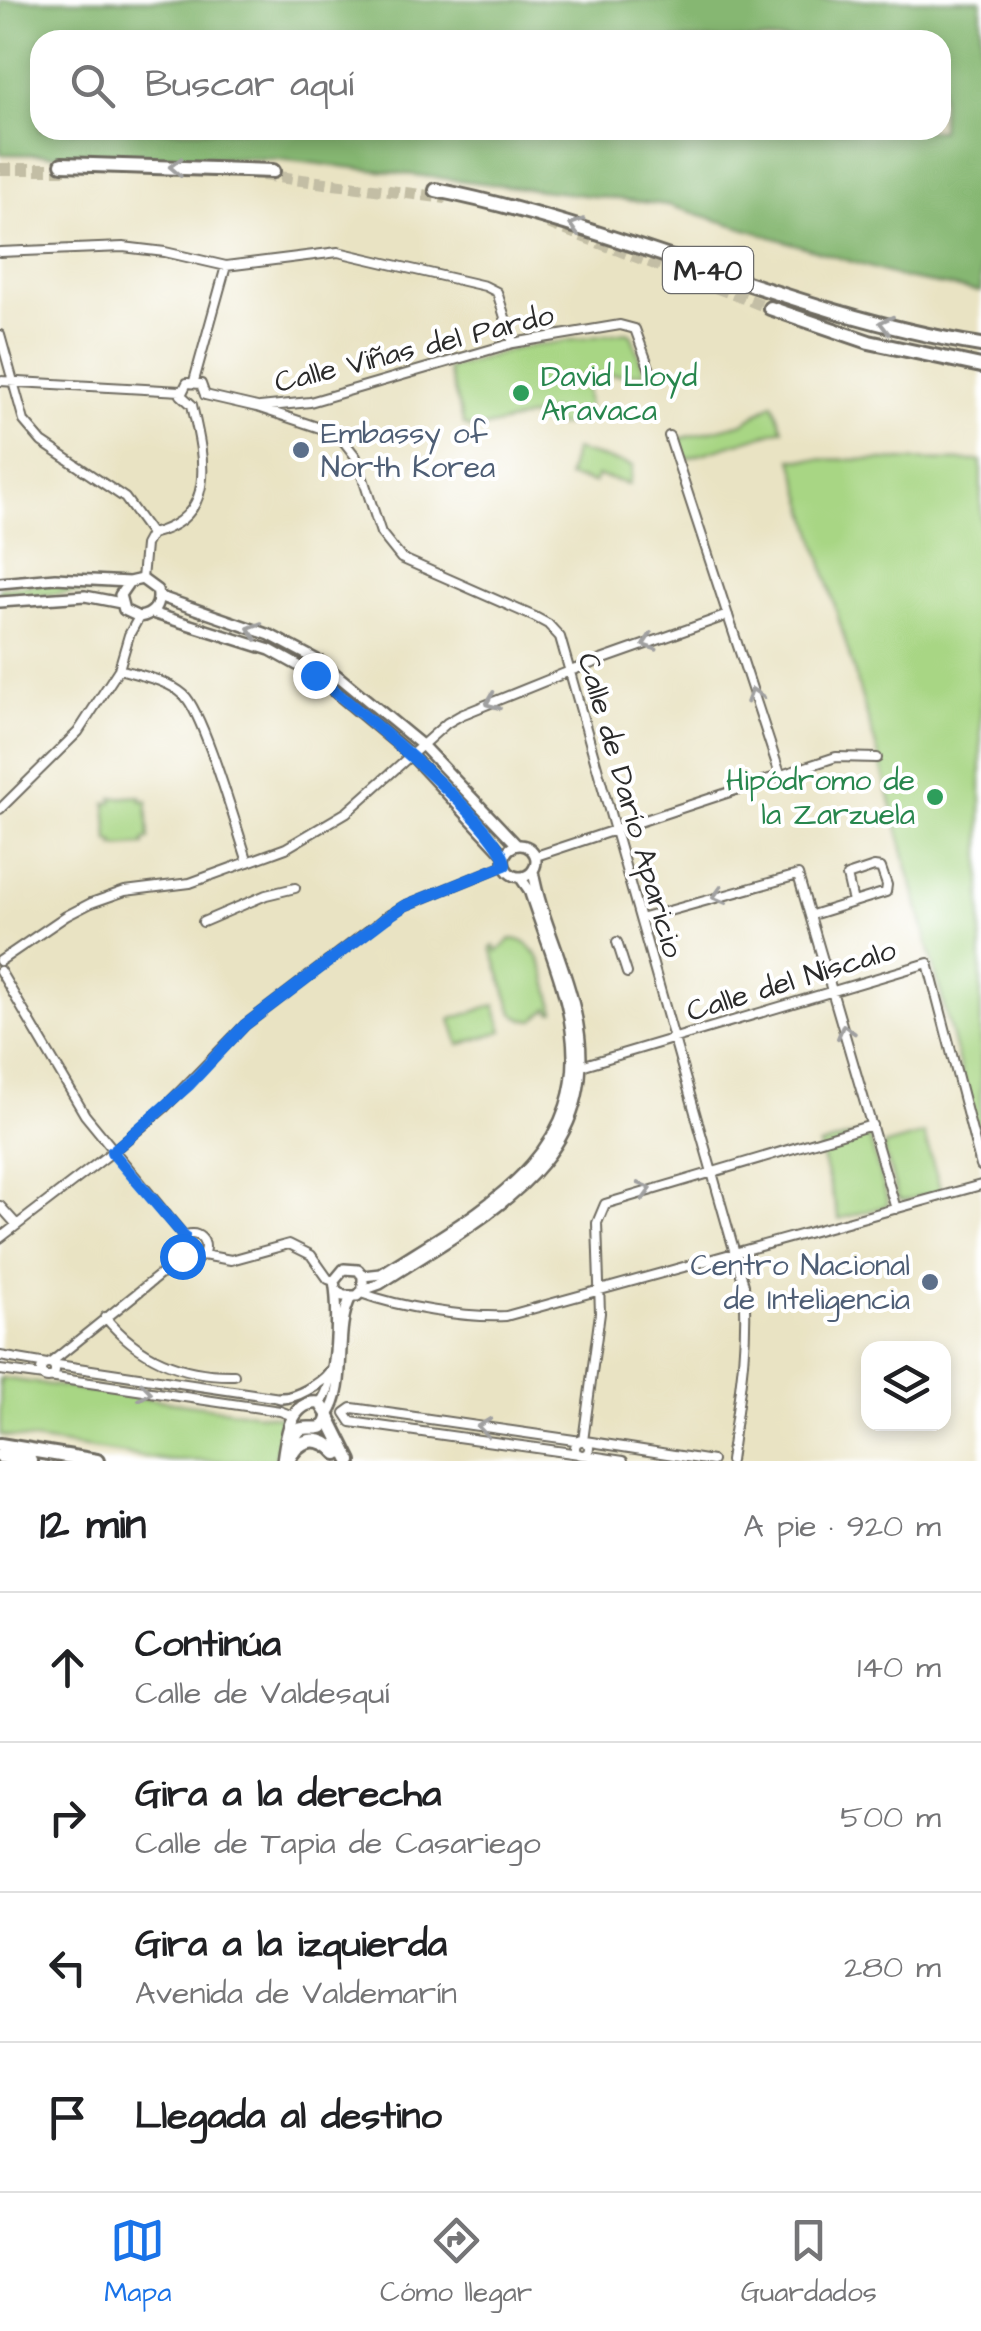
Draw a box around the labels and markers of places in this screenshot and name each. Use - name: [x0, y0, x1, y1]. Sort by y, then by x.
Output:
- place label: David Lloyd Aravaca: [541, 356, 697, 432]
- marker: David Lloyd Aravaca: [510, 382, 532, 404]
- place label: Embassy of North Korea: [321, 413, 495, 489]
- marker: Embassy of North Korea: [290, 439, 312, 461]
- place label: Hipódromo de la Zarzuela: [726, 760, 915, 836]
- marker: Hipódromo de la Zarzuela: [924, 786, 946, 808]
- place label: Centro Nacional de Inteligencia: [691, 1245, 910, 1322]
- marker: Centro Nacional de Inteligencia: [919, 1271, 941, 1293]

